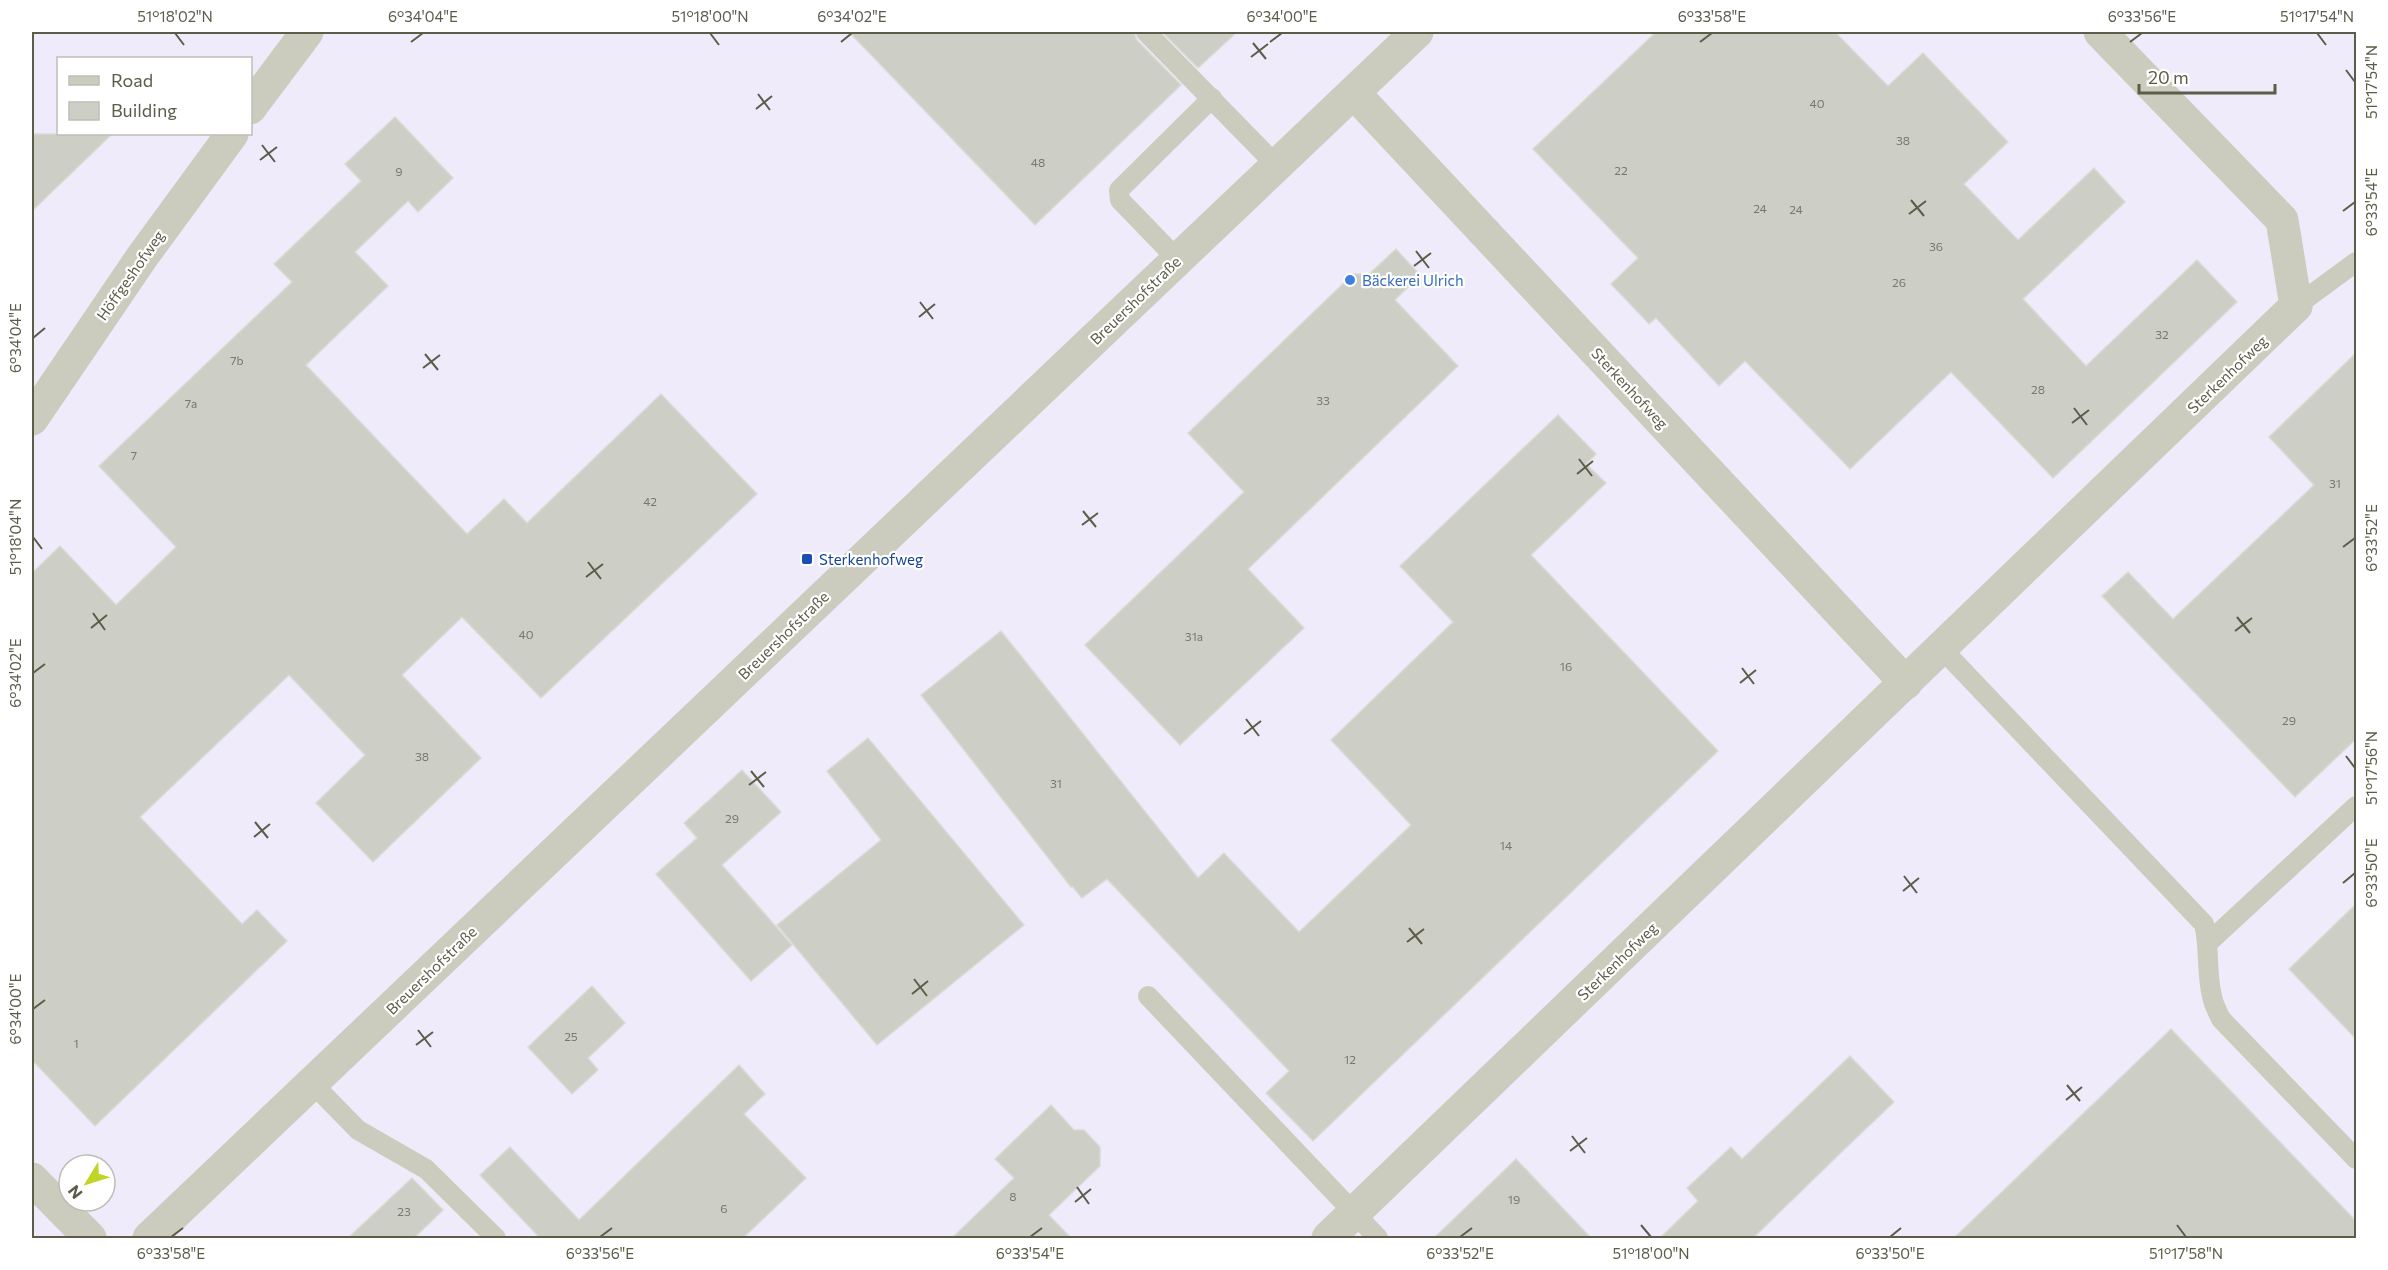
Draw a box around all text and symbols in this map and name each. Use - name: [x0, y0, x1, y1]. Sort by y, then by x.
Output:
- text: 51°18'02"N: [137, 7, 213, 25]
- text: 6°34'04"E: [388, 7, 458, 25]
- text: 51°18'00"N: [671, 7, 749, 25]
- text: 6°34'02"E: [817, 7, 887, 25]
- text: 6°34'00"E: [1247, 7, 1317, 25]
- text: 6°33'58"E: [1678, 7, 1746, 25]
- text: 6°33'56"E: [2108, 7, 2176, 25]
- text: 51°17'54"N: [2280, 7, 2354, 25]
- text: 51°17'54"N: [2362, 45, 2380, 119]
- legend: [57, 57, 252, 135]
- scale bar: [2139, 57, 2276, 95]
- text: 20 m: [2148, 66, 2189, 88]
- text: Road: [111, 69, 153, 91]
- house number: 40: [1809, 96, 1825, 110]
- text: Building: [111, 99, 177, 121]
- house number: 38: [1896, 133, 1910, 147]
- house number: 48: [1031, 155, 1045, 169]
- house number: 22: [1614, 163, 1628, 177]
- house number: 9: [395, 164, 403, 178]
- text: 6°33'54"E: [2362, 168, 2380, 236]
- house number: 24: [1753, 201, 1767, 215]
- house number: 24: [1789, 202, 1803, 216]
- street label: Höffgeshofweg: [92, 227, 168, 323]
- house number: 36: [1929, 239, 1943, 253]
- street label: Breuershofstraße: [1086, 252, 1184, 348]
- place label: Bäckerei Ulrich: [1362, 271, 1464, 289]
- marker: Bäckerei Ulrich: [1343, 273, 1357, 287]
- house number: 26: [1892, 275, 1906, 289]
- text: 6°34'04"E: [6, 303, 24, 373]
- house number: 32: [2155, 327, 2169, 341]
- street label: Sterkenhofweg: [2183, 331, 2271, 417]
- street label: Sterkenhofweg: [1588, 344, 1672, 432]
- house number: 7b: [230, 353, 244, 367]
- house number: 28: [2031, 382, 2045, 396]
- house number: 33: [1316, 393, 1330, 407]
- house number: 7a: [185, 396, 197, 410]
- house number: 7: [131, 448, 137, 462]
- house number: 31: [2329, 476, 2341, 490]
- house number: 42: [643, 494, 657, 508]
- text: 51°18'04"N: [6, 499, 24, 575]
- text: 6°33'52"E: [2362, 504, 2380, 572]
- place label: Sterkenhofweg: [819, 550, 923, 568]
- marker: Sterkenhofweg: [800, 552, 814, 566]
- street label: Breuershofstraße: [734, 587, 832, 683]
- house number: 40: [518, 627, 534, 641]
- house number: 31a: [1185, 629, 1203, 643]
- text: 6°34'02"E: [6, 638, 24, 708]
- house number: 16: [1560, 659, 1572, 673]
- house number: 29: [2282, 713, 2296, 727]
- text: 51°17'56"N: [2362, 731, 2380, 805]
- house number: 38: [415, 749, 429, 763]
- house number: 31: [1050, 776, 1062, 790]
- house number: 29: [725, 811, 739, 825]
- house number: 14: [1500, 838, 1512, 852]
- text: 6°33'50"E: [2362, 838, 2380, 908]
- street label: Sterkenhofweg: [1573, 918, 1661, 1004]
- street label: Breuershofstraße: [382, 922, 480, 1018]
- text: 6°34'00"E: [6, 974, 24, 1044]
- house number: 25: [564, 1029, 578, 1043]
- house number: 1: [73, 1036, 79, 1050]
- house number: 12: [1344, 1052, 1356, 1066]
- north arrow: [57, 1153, 117, 1213]
- text: N: [64, 1182, 86, 1203]
- house number: 8: [1009, 1189, 1017, 1203]
- house number: 19: [1508, 1192, 1520, 1206]
- house number: 6: [720, 1201, 728, 1215]
- house number: 23: [397, 1204, 411, 1218]
- text: 6°33'58"E: [137, 1244, 205, 1262]
- text: 6°33'56"E: [566, 1244, 634, 1262]
- text: 6°33'54"E: [996, 1244, 1064, 1262]
- text: 6°33'52"E: [1426, 1244, 1494, 1262]
- text: 51°18'00"N: [1612, 1244, 1690, 1262]
- text: 6°33'50"E: [1855, 1244, 1925, 1262]
- text: 51°17'58"N: [2149, 1244, 2223, 1262]

